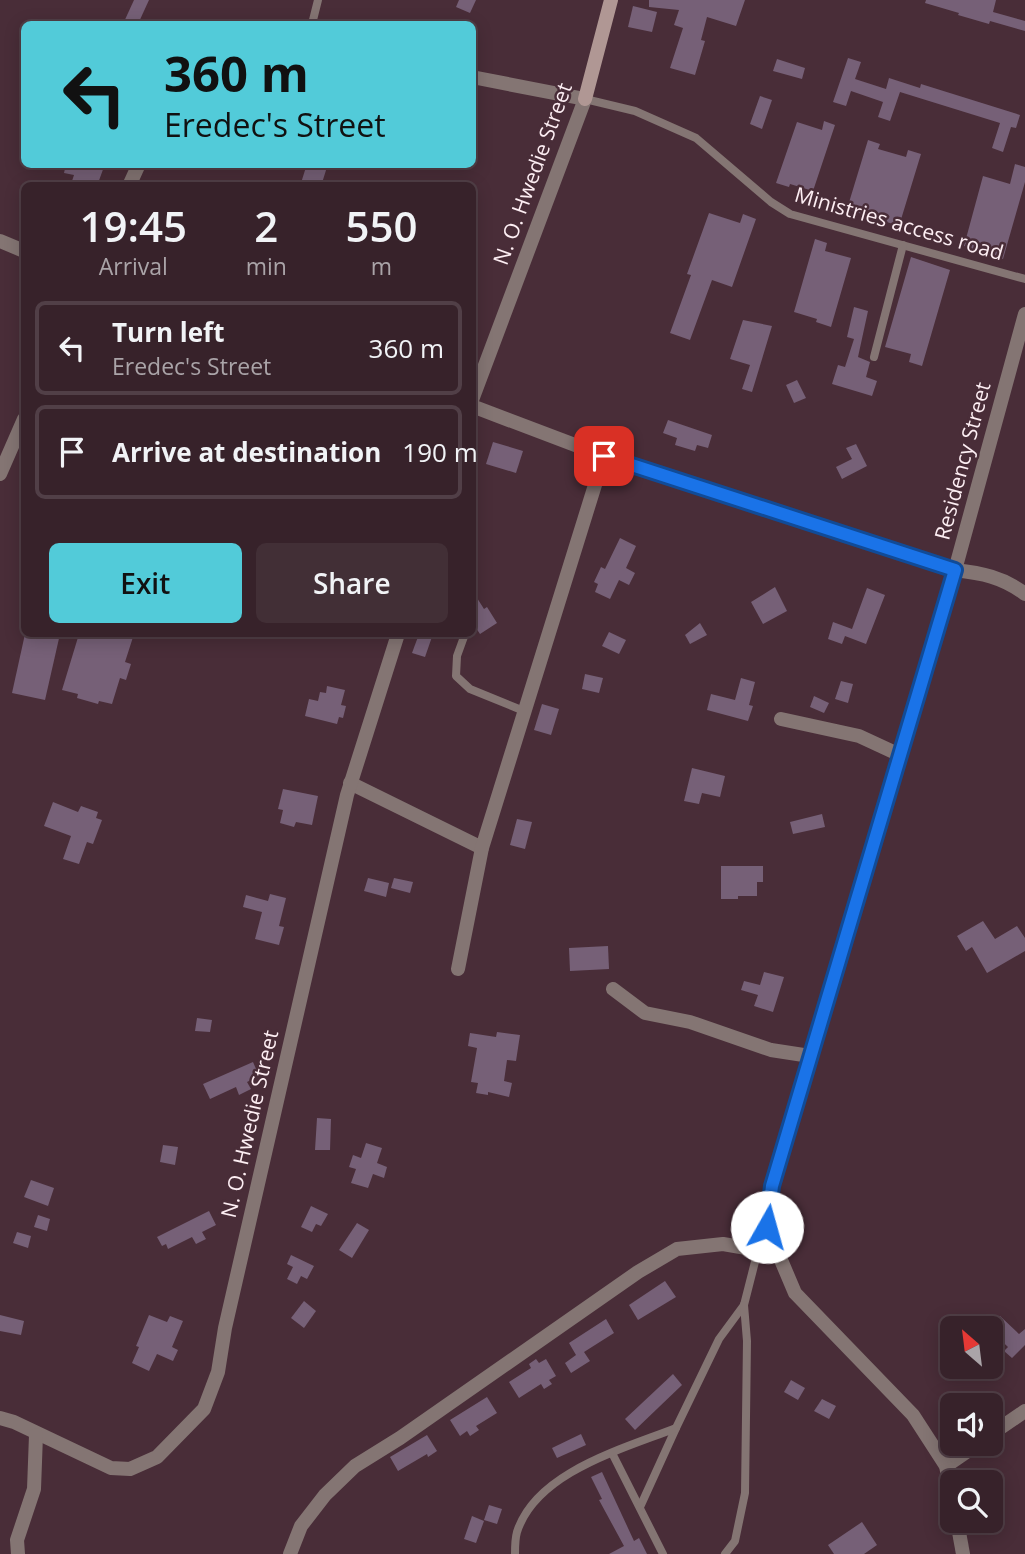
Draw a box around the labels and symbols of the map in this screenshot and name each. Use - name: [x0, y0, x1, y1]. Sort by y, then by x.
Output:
- street label: N. O. Hwedie Street: [486, 79, 578, 269]
- street label: Ministries access road: [792, 180, 1007, 266]
- street label: Residency Street: [928, 379, 997, 543]
- pin: [574, 426, 634, 486]
- street label: N. O. Hwedie Street: [214, 1027, 284, 1220]
- position arrow: [730, 1190, 804, 1264]
- north arrow: [940, 1316, 1003, 1379]

